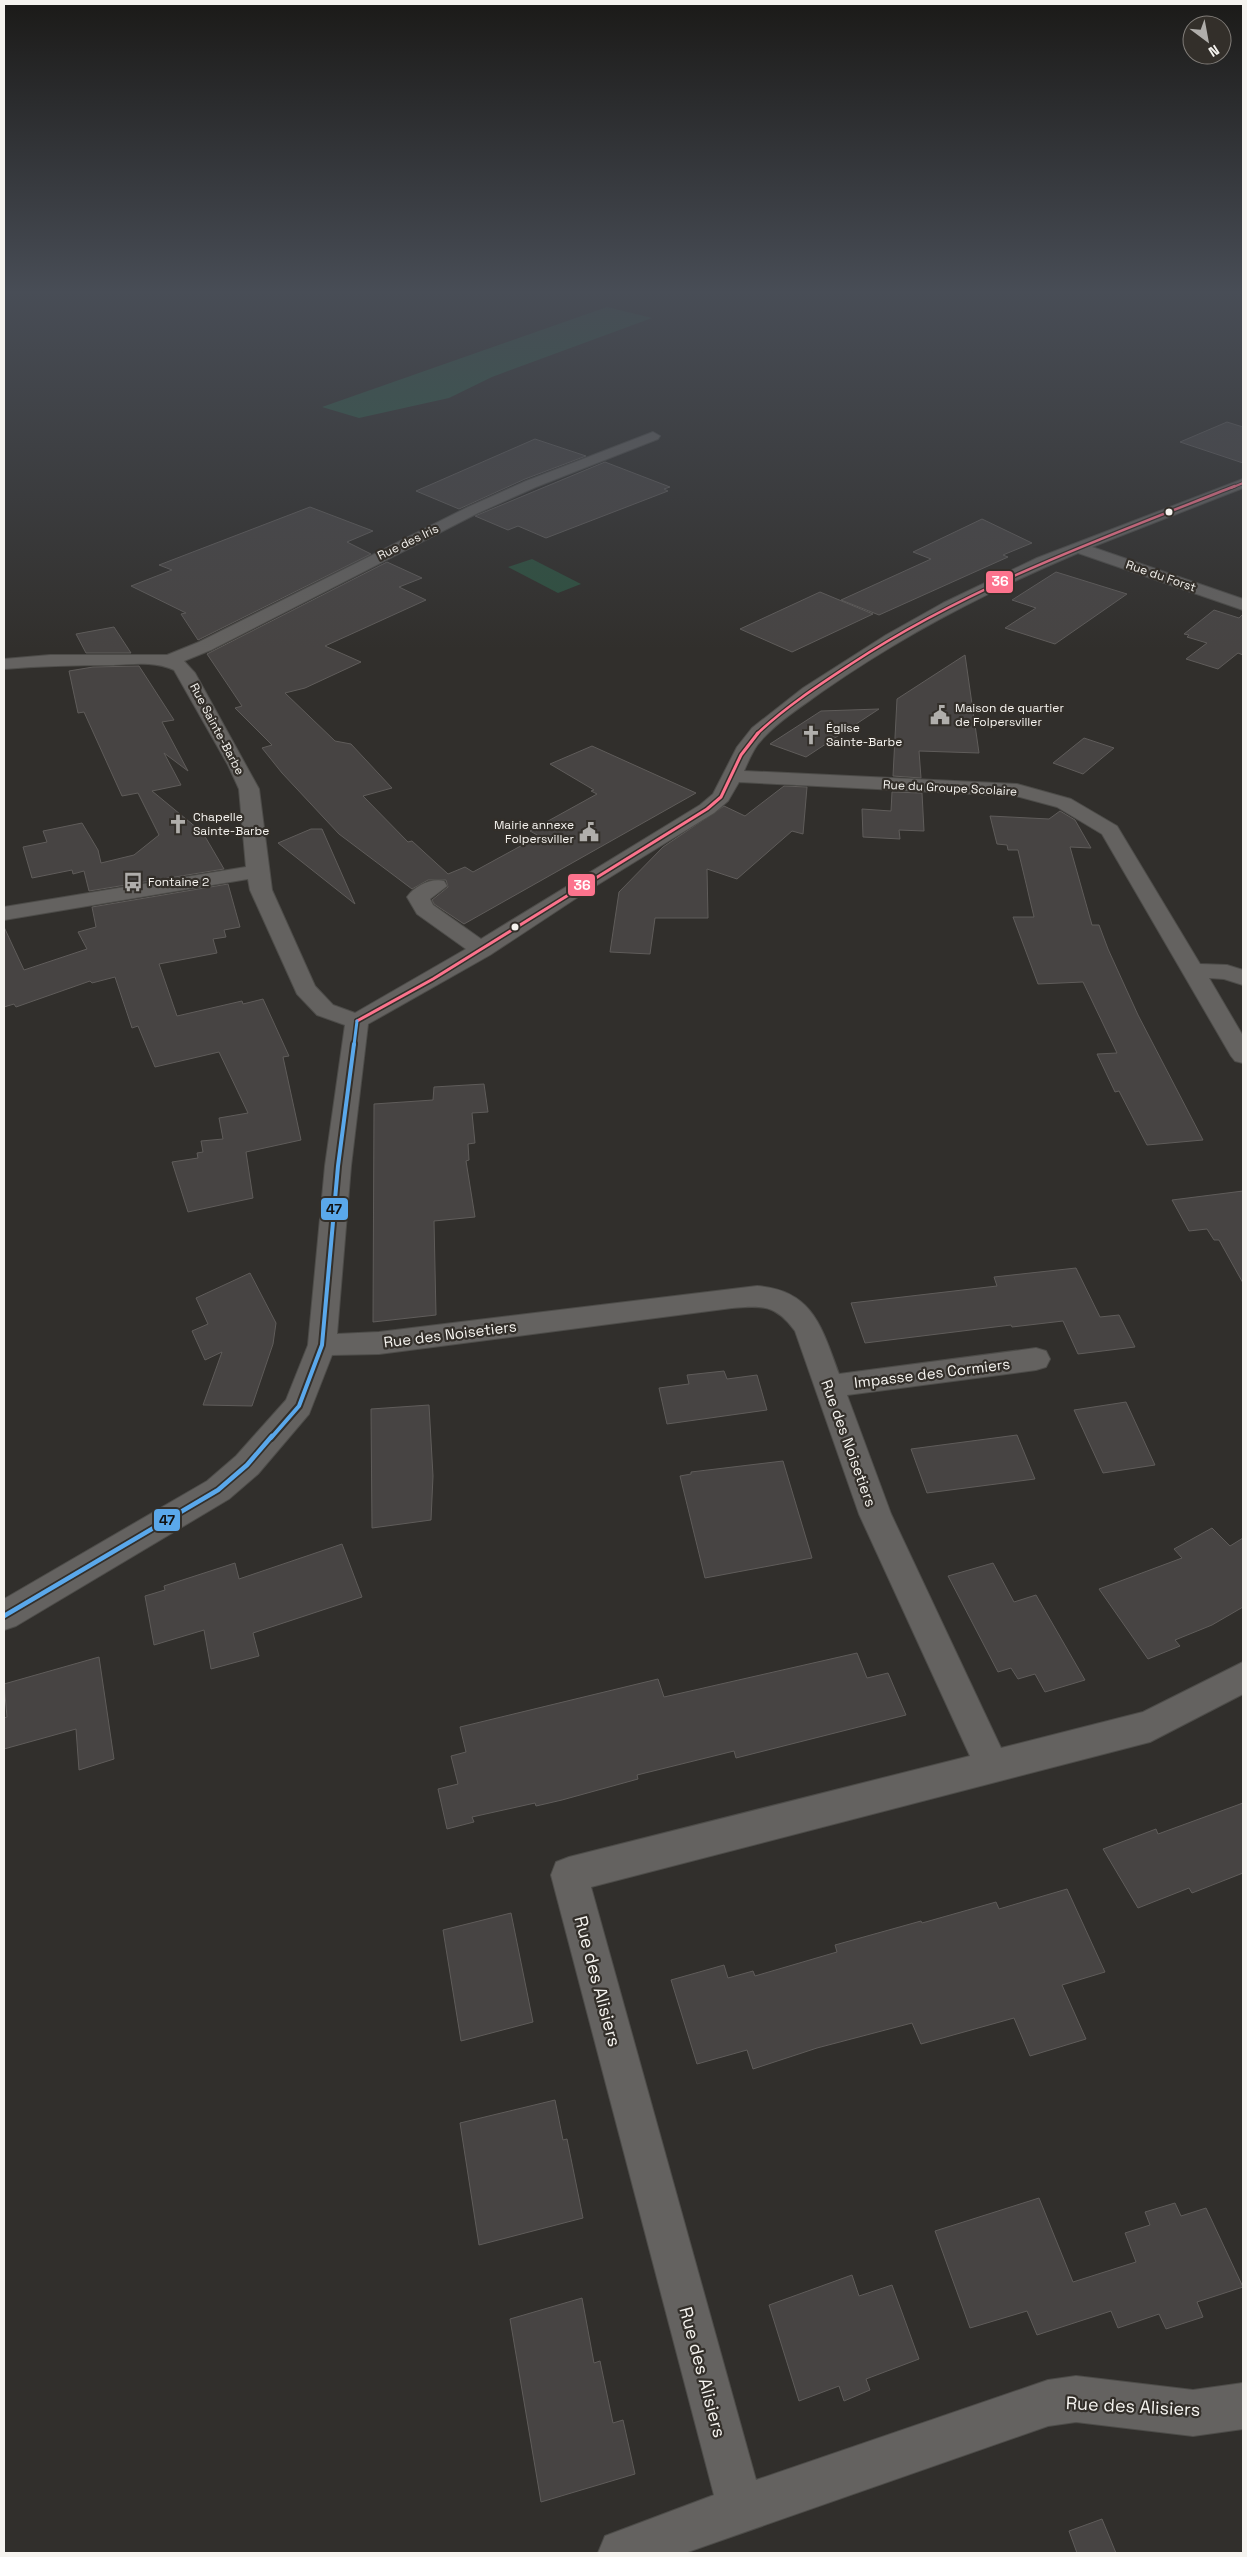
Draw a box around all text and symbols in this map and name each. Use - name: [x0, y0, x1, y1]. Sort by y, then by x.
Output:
- north arrow: [1182, 15, 1232, 65]
- text: N: [1205, 41, 1223, 61]
- unlabelled marker: [1164, 507, 1174, 517]
- street label: Rue des Iris: [375, 520, 441, 564]
- street label: Rue du Forst: [1124, 557, 1198, 595]
- line badge: 36: [985, 570, 1014, 594]
- text: 36: [991, 572, 1009, 590]
- street label: Rue Sainte-Barbe: [186, 680, 248, 778]
- place label: Maison de quartier de Folpersviller: [955, 700, 1064, 730]
- public building icon: Maison de quartier de Folpersviller: [929, 704, 951, 726]
- place label: Église Sainte-Barbe: [826, 720, 902, 750]
- church icon: Église Sainte-Barbe: [800, 724, 822, 746]
- street label: Rue du Groupe Scolaire: [883, 776, 1017, 800]
- place label: Chapelle Sainte-Barbe: [193, 809, 269, 839]
- church icon: Chapelle Sainte-Barbe: [167, 813, 189, 835]
- place label: Mairie annexe Folpersviller: [494, 817, 574, 847]
- public building icon: Mairie annexe Folpersviller: [578, 821, 600, 843]
- bus stop icon: Fontaine 2: [122, 871, 144, 893]
- line badge: 36: [567, 873, 596, 897]
- place label: Fontaine 2: [148, 874, 209, 890]
- text: 36: [573, 876, 591, 894]
- unlabelled marker: [510, 922, 520, 932]
- line badge: 47: [320, 1197, 349, 1221]
- text: 47: [326, 1200, 342, 1218]
- street label: Rue des Noisetiers: [382, 1316, 518, 1352]
- street label: Impasse des Cormiers: [853, 1354, 1011, 1392]
- street label: Rue des Noisetiers: [817, 1377, 881, 1509]
- line badge: 47: [153, 1508, 181, 1532]
- text: 47: [159, 1511, 175, 1529]
- street label: Rue des Alisiers: [569, 1913, 627, 2049]
- street label: Rue des Alisiers: [674, 2304, 732, 2440]
- street label: Rue des Alisiers: [1065, 2391, 1201, 2421]

